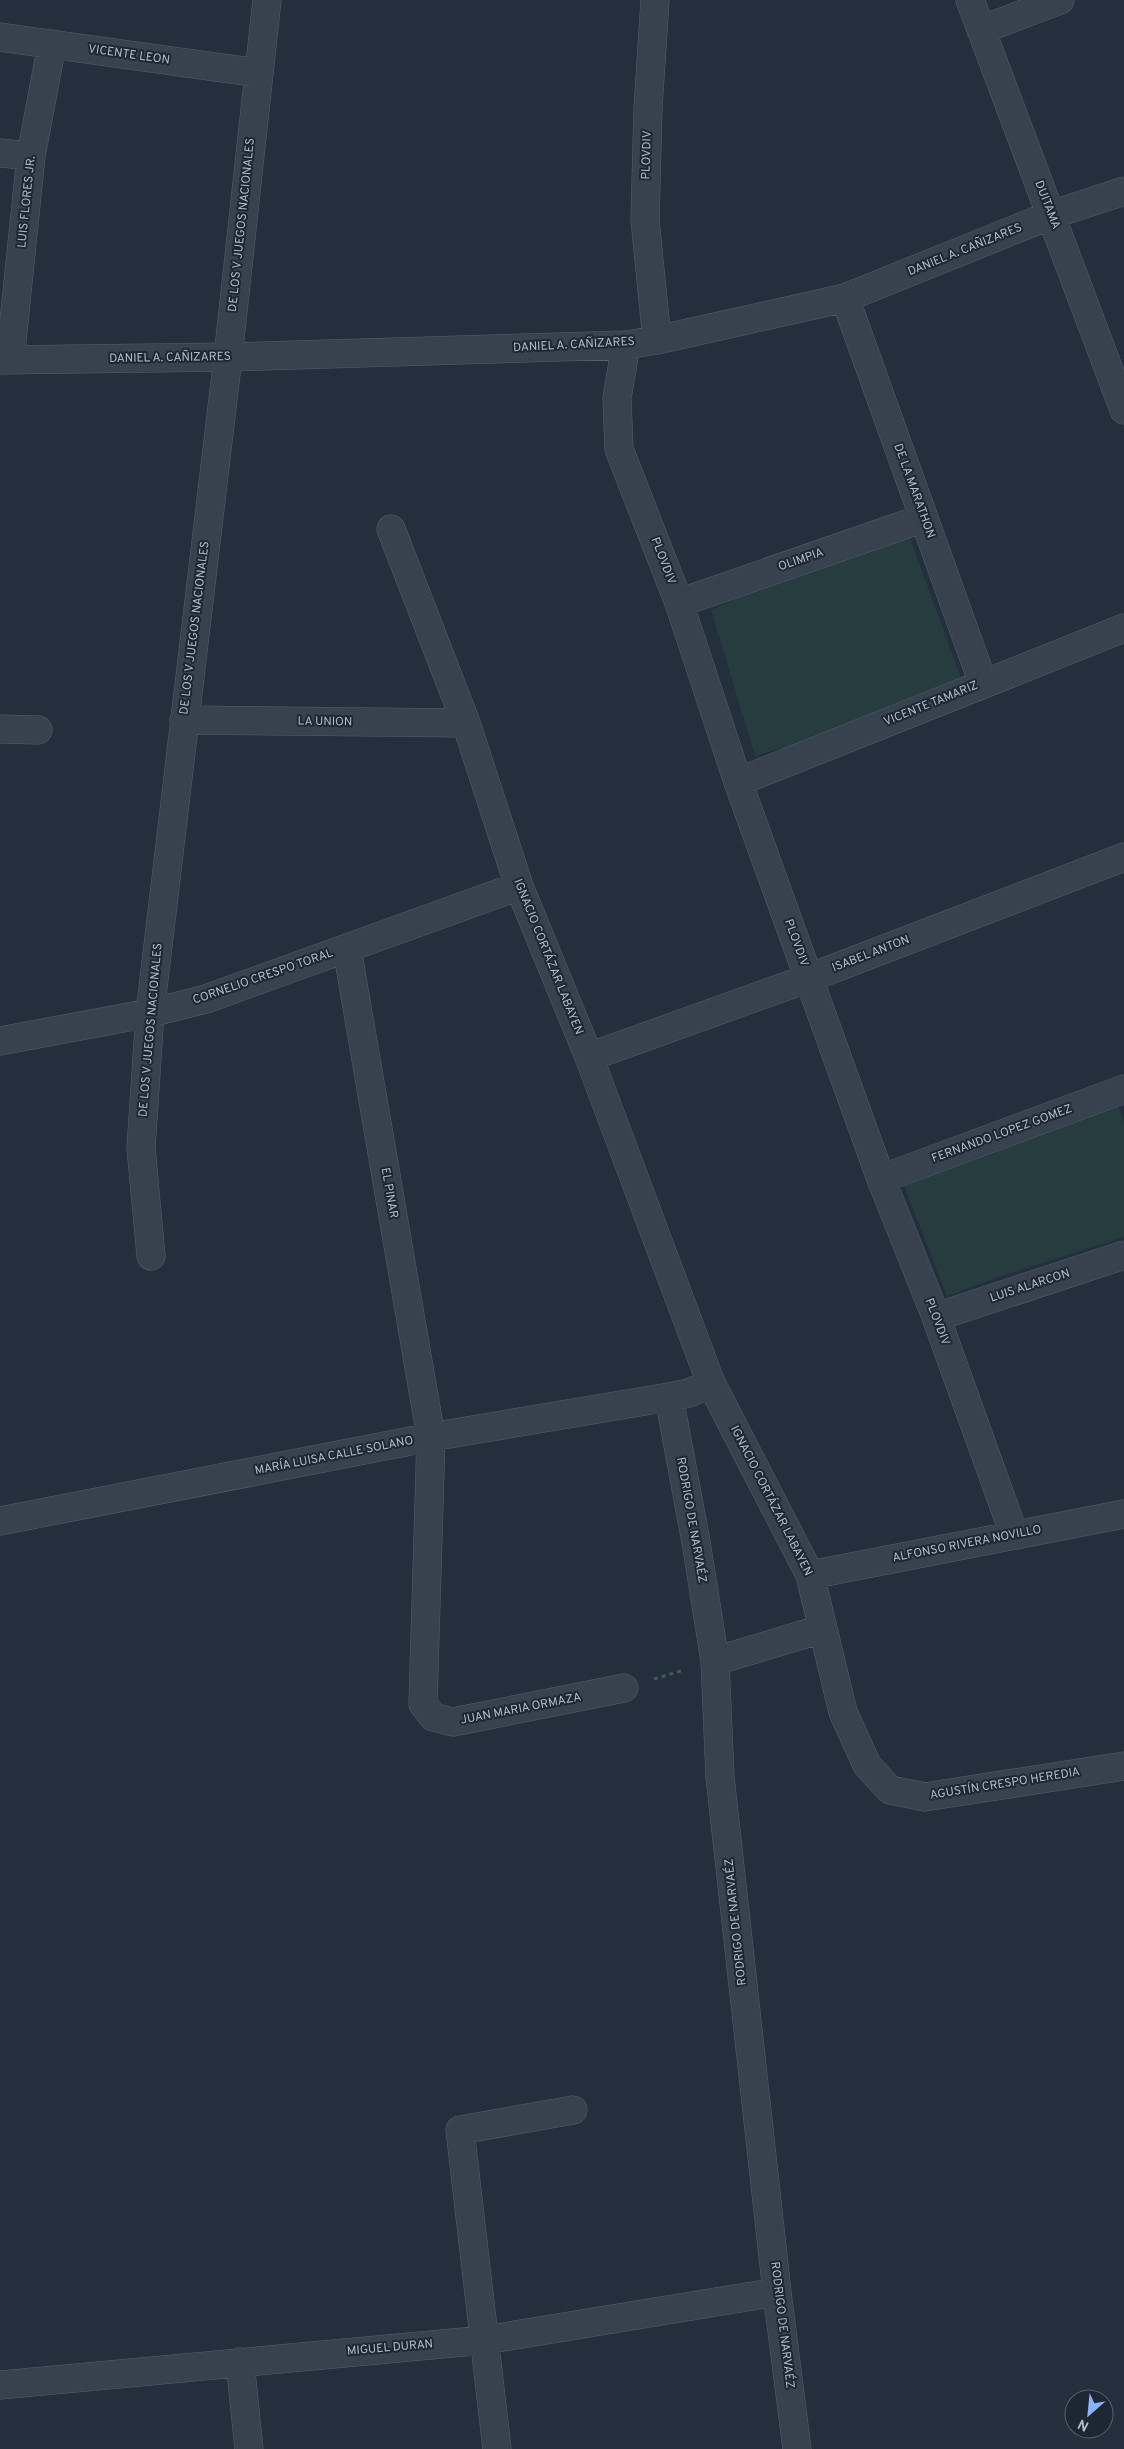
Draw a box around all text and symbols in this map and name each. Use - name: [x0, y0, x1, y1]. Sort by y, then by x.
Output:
- street label: VICENTE LEON: [87, 41, 171, 69]
- street label: PLOVDIV: [638, 130, 656, 180]
- street label: DE LOS V JUEGOS NACIONALES: [225, 137, 259, 313]
- street label: LUIS FLORES JR.: [14, 155, 40, 249]
- street label: DUITAMA: [1030, 178, 1064, 232]
- street label: DANIEL A. CAÑIZARES: [906, 220, 1024, 280]
- street label: DANIEL A. CAÑIZARES: [513, 334, 635, 356]
- street label: DANIEL A. CAÑIZARES: [109, 349, 231, 367]
- street label: DE LA MARATHON: [889, 441, 939, 541]
- street label: PLOVDIV: [647, 535, 679, 587]
- street label: DE LOS V JUEGOS NACIONALES: [176, 540, 214, 716]
- street label: OLIMPIA: [776, 545, 826, 575]
- street label: VICENTE TAMARIZ: [881, 678, 981, 730]
- street label: LA UNION: [298, 714, 352, 730]
- street label: IGNACIO CORTÁZAR LABAYEN: [509, 877, 587, 1037]
- street label: PLOVDIV: [780, 917, 812, 969]
- street label: ISABEL ANTON: [830, 932, 912, 976]
- street label: DE LOS V JUEGOS NACIONALES: [135, 942, 167, 1118]
- street label: CORNELIO CRESPO TORAL: [191, 945, 336, 1009]
- street label: FERNANDO LOPEZ GOMEZ: [929, 1101, 1075, 1167]
- street label: EL PINAR: [377, 1166, 401, 1220]
- street label: LUIS ALARCON: [988, 1266, 1072, 1306]
- street label: PLOVDIV: [921, 1296, 953, 1348]
- street label: IGNACIO CORTÁZAR LABAYEN: [726, 1423, 816, 1579]
- street label: MARÍA LUISA CALLE SOLANO: [253, 1433, 415, 1479]
- street label: RODRIGO DE NARVAÉZ: [672, 1456, 710, 1584]
- street label: ALFONSO RIVERA NOVILLO: [891, 1522, 1043, 1566]
- street label: JUAN MARIA ORMAZA: [459, 1689, 583, 1729]
- street label: AGUSTÍN CRESPO HEREDIA: [929, 1764, 1081, 1804]
- street label: RODRIGO DE NARVAÉZ: [721, 1858, 751, 1986]
- street label: RODRIGO DE NARVAÉZ: [766, 2261, 798, 2389]
- street label: MIGUEL DURAN: [346, 2336, 434, 2360]
- north arrow: [1064, 2389, 1114, 2439]
- text: N: [1075, 2414, 1092, 2434]

